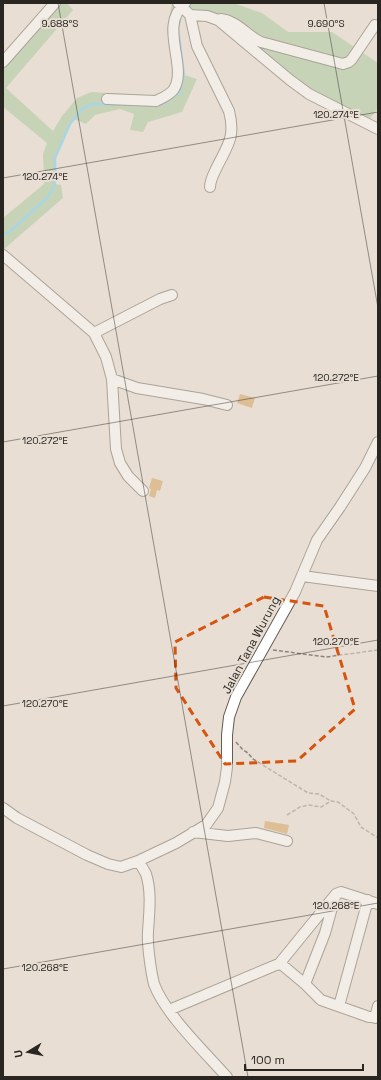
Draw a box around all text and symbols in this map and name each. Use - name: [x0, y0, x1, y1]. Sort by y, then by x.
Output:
- text: 9.688°S: [42, 17, 79, 30]
- text: 9.690°S: [307, 17, 345, 30]
- text: 120.274°E: [313, 108, 359, 121]
- text: 120.274°E: [22, 170, 68, 183]
- text: 120.272°E: [313, 371, 359, 384]
- text: 120.272°E: [22, 434, 68, 447]
- street label: Jalan Tana Wurung: [218, 593, 284, 697]
- text: 120.270°E: [313, 635, 360, 648]
- text: 120.270°E: [22, 697, 69, 710]
- text: 120.268°E: [313, 899, 360, 912]
- text: 120.268°E: [22, 961, 69, 974]
- north arrow: [8, 1032, 48, 1072]
- scale bar: [245, 1046, 363, 1072]
- text: U: [11, 1049, 26, 1059]
- text: 100 m: [251, 1052, 285, 1068]

